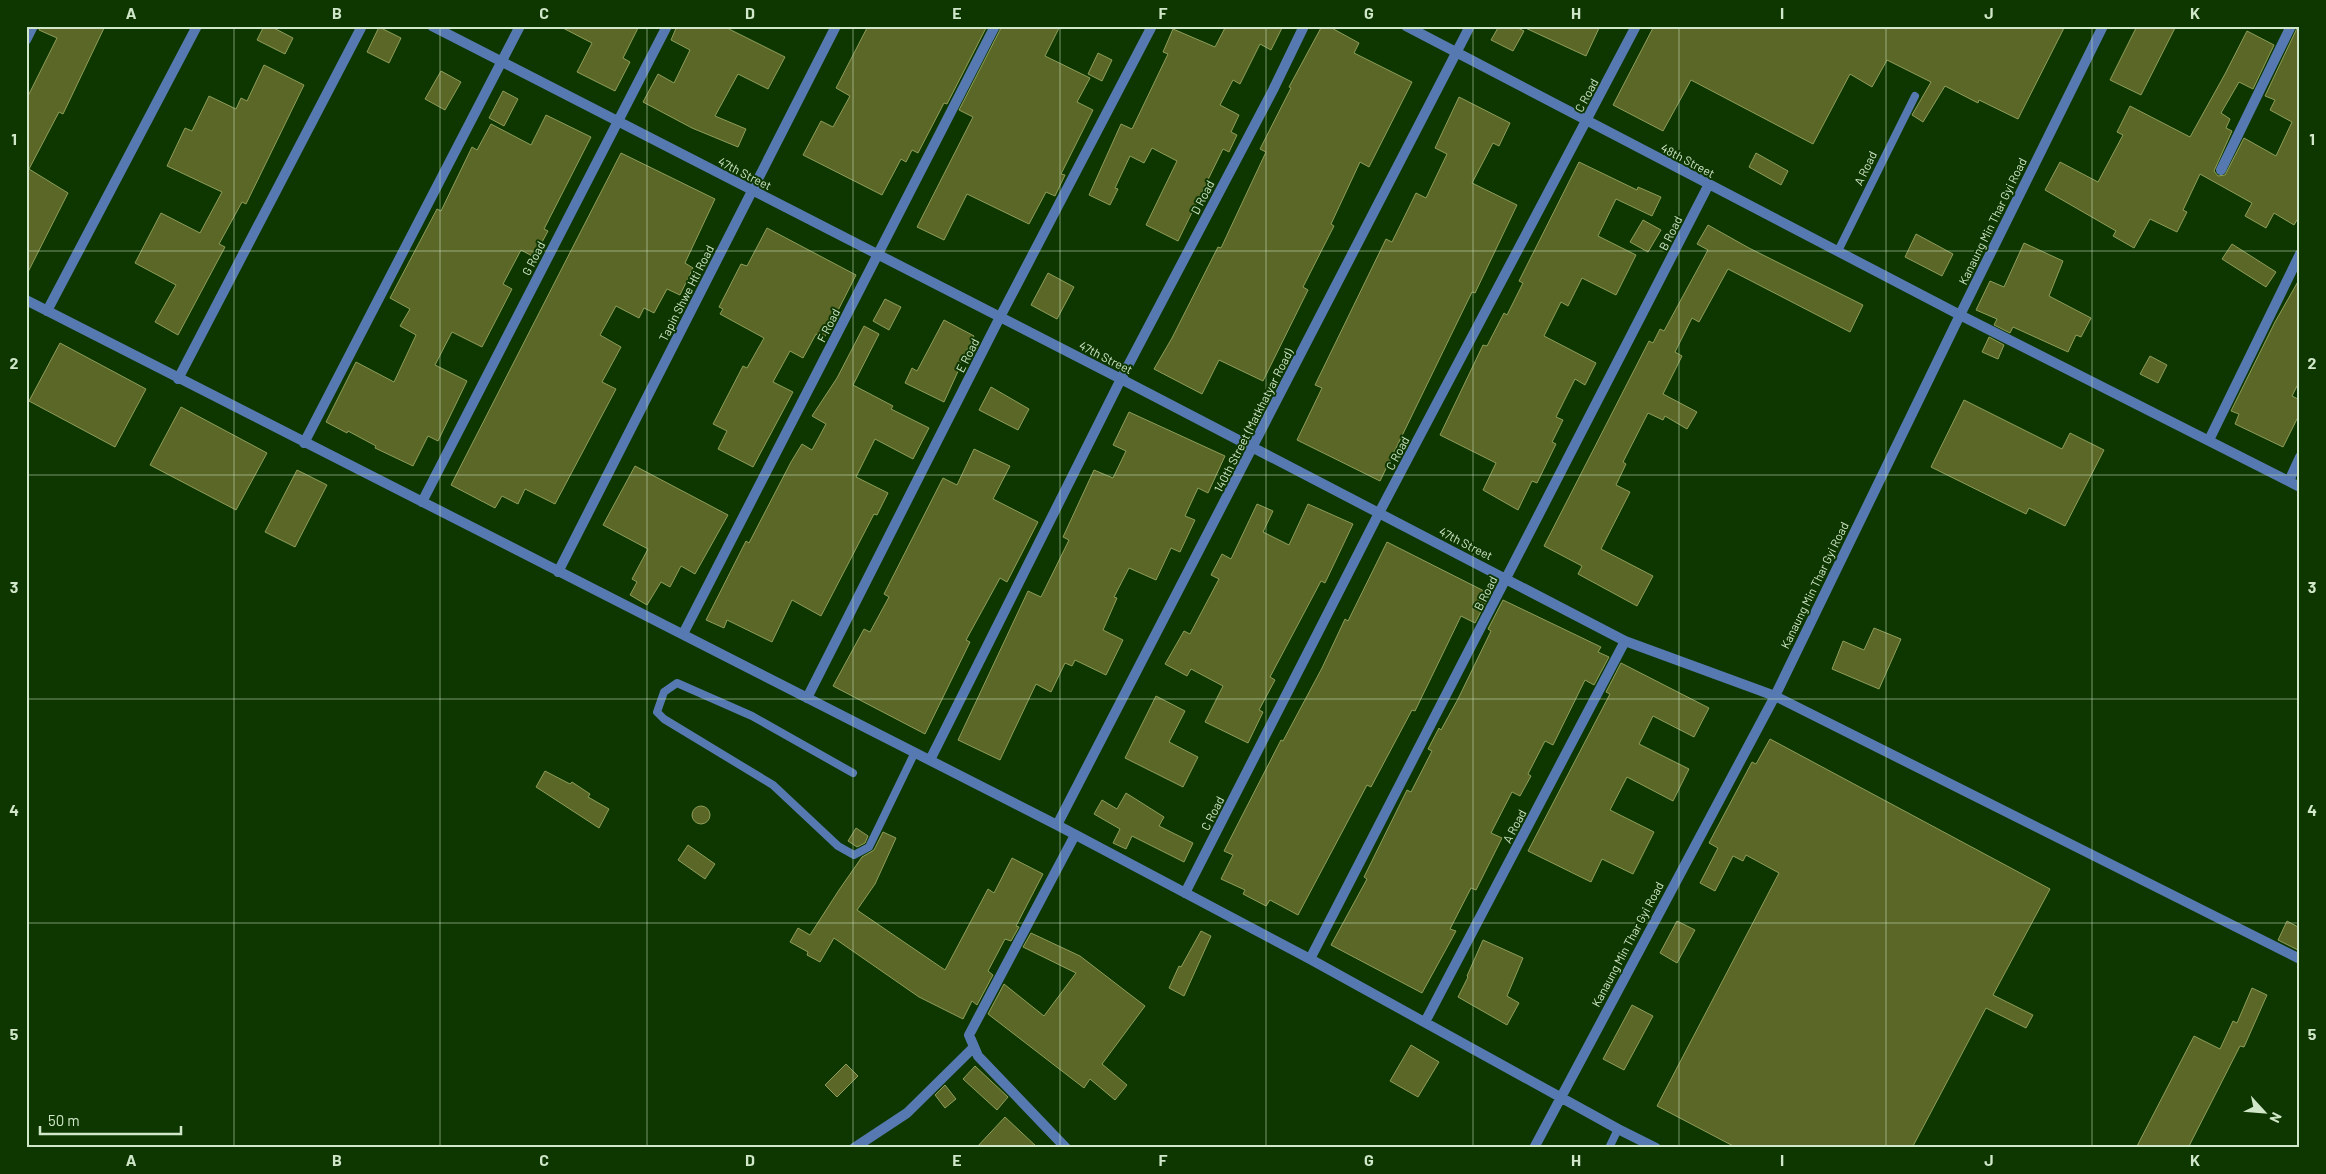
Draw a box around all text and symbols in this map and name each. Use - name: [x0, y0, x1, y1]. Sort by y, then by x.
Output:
- text: A: [126, 3, 137, 22]
- text: B: [332, 3, 342, 22]
- text: C: [539, 3, 549, 22]
- text: D: [745, 3, 755, 22]
- text: E: [952, 3, 962, 22]
- text: F: [1159, 3, 1168, 22]
- text: G: [1364, 3, 1374, 22]
- text: H: [1571, 3, 1581, 22]
- text: I: [1780, 3, 1784, 22]
- text: J: [1984, 3, 1994, 22]
- text: K: [2190, 3, 2200, 22]
- street label: C Road: [1571, 76, 1601, 114]
- text: 1: [11, 129, 17, 148]
- text: 1: [2309, 129, 2315, 148]
- street label: 48th Street: [1659, 140, 1717, 180]
- street label: A Road: [1851, 149, 1879, 187]
- street label: 47th Street: [716, 154, 774, 192]
- street label: Kanaung Min Thar Gyi Road: [1955, 155, 2029, 287]
- street label: D Road: [1187, 178, 1217, 216]
- street label: B Road: [1655, 214, 1685, 252]
- street label: G Road: [519, 239, 547, 277]
- street label: Tapin Shwe Hti Road: [656, 243, 716, 343]
- street label: F Road: [814, 306, 842, 344]
- street label: E Road: [953, 336, 981, 374]
- street label: 47th Street: [1077, 338, 1135, 376]
- street label: 140th Street (Matkhatyar Road): [1211, 345, 1296, 494]
- text: 2: [10, 353, 19, 372]
- text: 2: [2308, 353, 2317, 372]
- street label: C Road: [1382, 434, 1412, 472]
- street label: Kanaung Min Thar Gyi Road: [1777, 519, 1851, 651]
- street label: 47th Street: [1437, 524, 1495, 562]
- street label: B Road: [1470, 574, 1500, 612]
- text: 3: [10, 577, 18, 596]
- text: 3: [2308, 577, 2316, 596]
- street label: C Road: [1198, 794, 1226, 832]
- text: 4: [9, 800, 19, 819]
- text: 4: [2307, 800, 2317, 819]
- street label: A Road: [1499, 807, 1529, 845]
- street label: Kanaung Min Thar Gyi Road: [1588, 879, 1666, 1009]
- text: 5: [10, 1024, 19, 1043]
- text: 5: [2308, 1024, 2317, 1043]
- north arrow: [2238, 1086, 2288, 1136]
- scale bar: [40, 1104, 181, 1136]
- text: N: [2266, 1110, 2286, 1126]
- text: 50 m: [48, 1111, 80, 1129]
- text: A: [126, 1150, 137, 1169]
- text: B: [332, 1150, 342, 1169]
- text: C: [539, 1150, 549, 1169]
- text: D: [745, 1150, 755, 1169]
- text: E: [952, 1150, 962, 1169]
- text: F: [1159, 1150, 1168, 1169]
- text: G: [1364, 1150, 1374, 1169]
- text: H: [1571, 1150, 1581, 1169]
- text: I: [1780, 1150, 1784, 1169]
- text: J: [1984, 1150, 1994, 1169]
- text: K: [2190, 1150, 2200, 1169]

